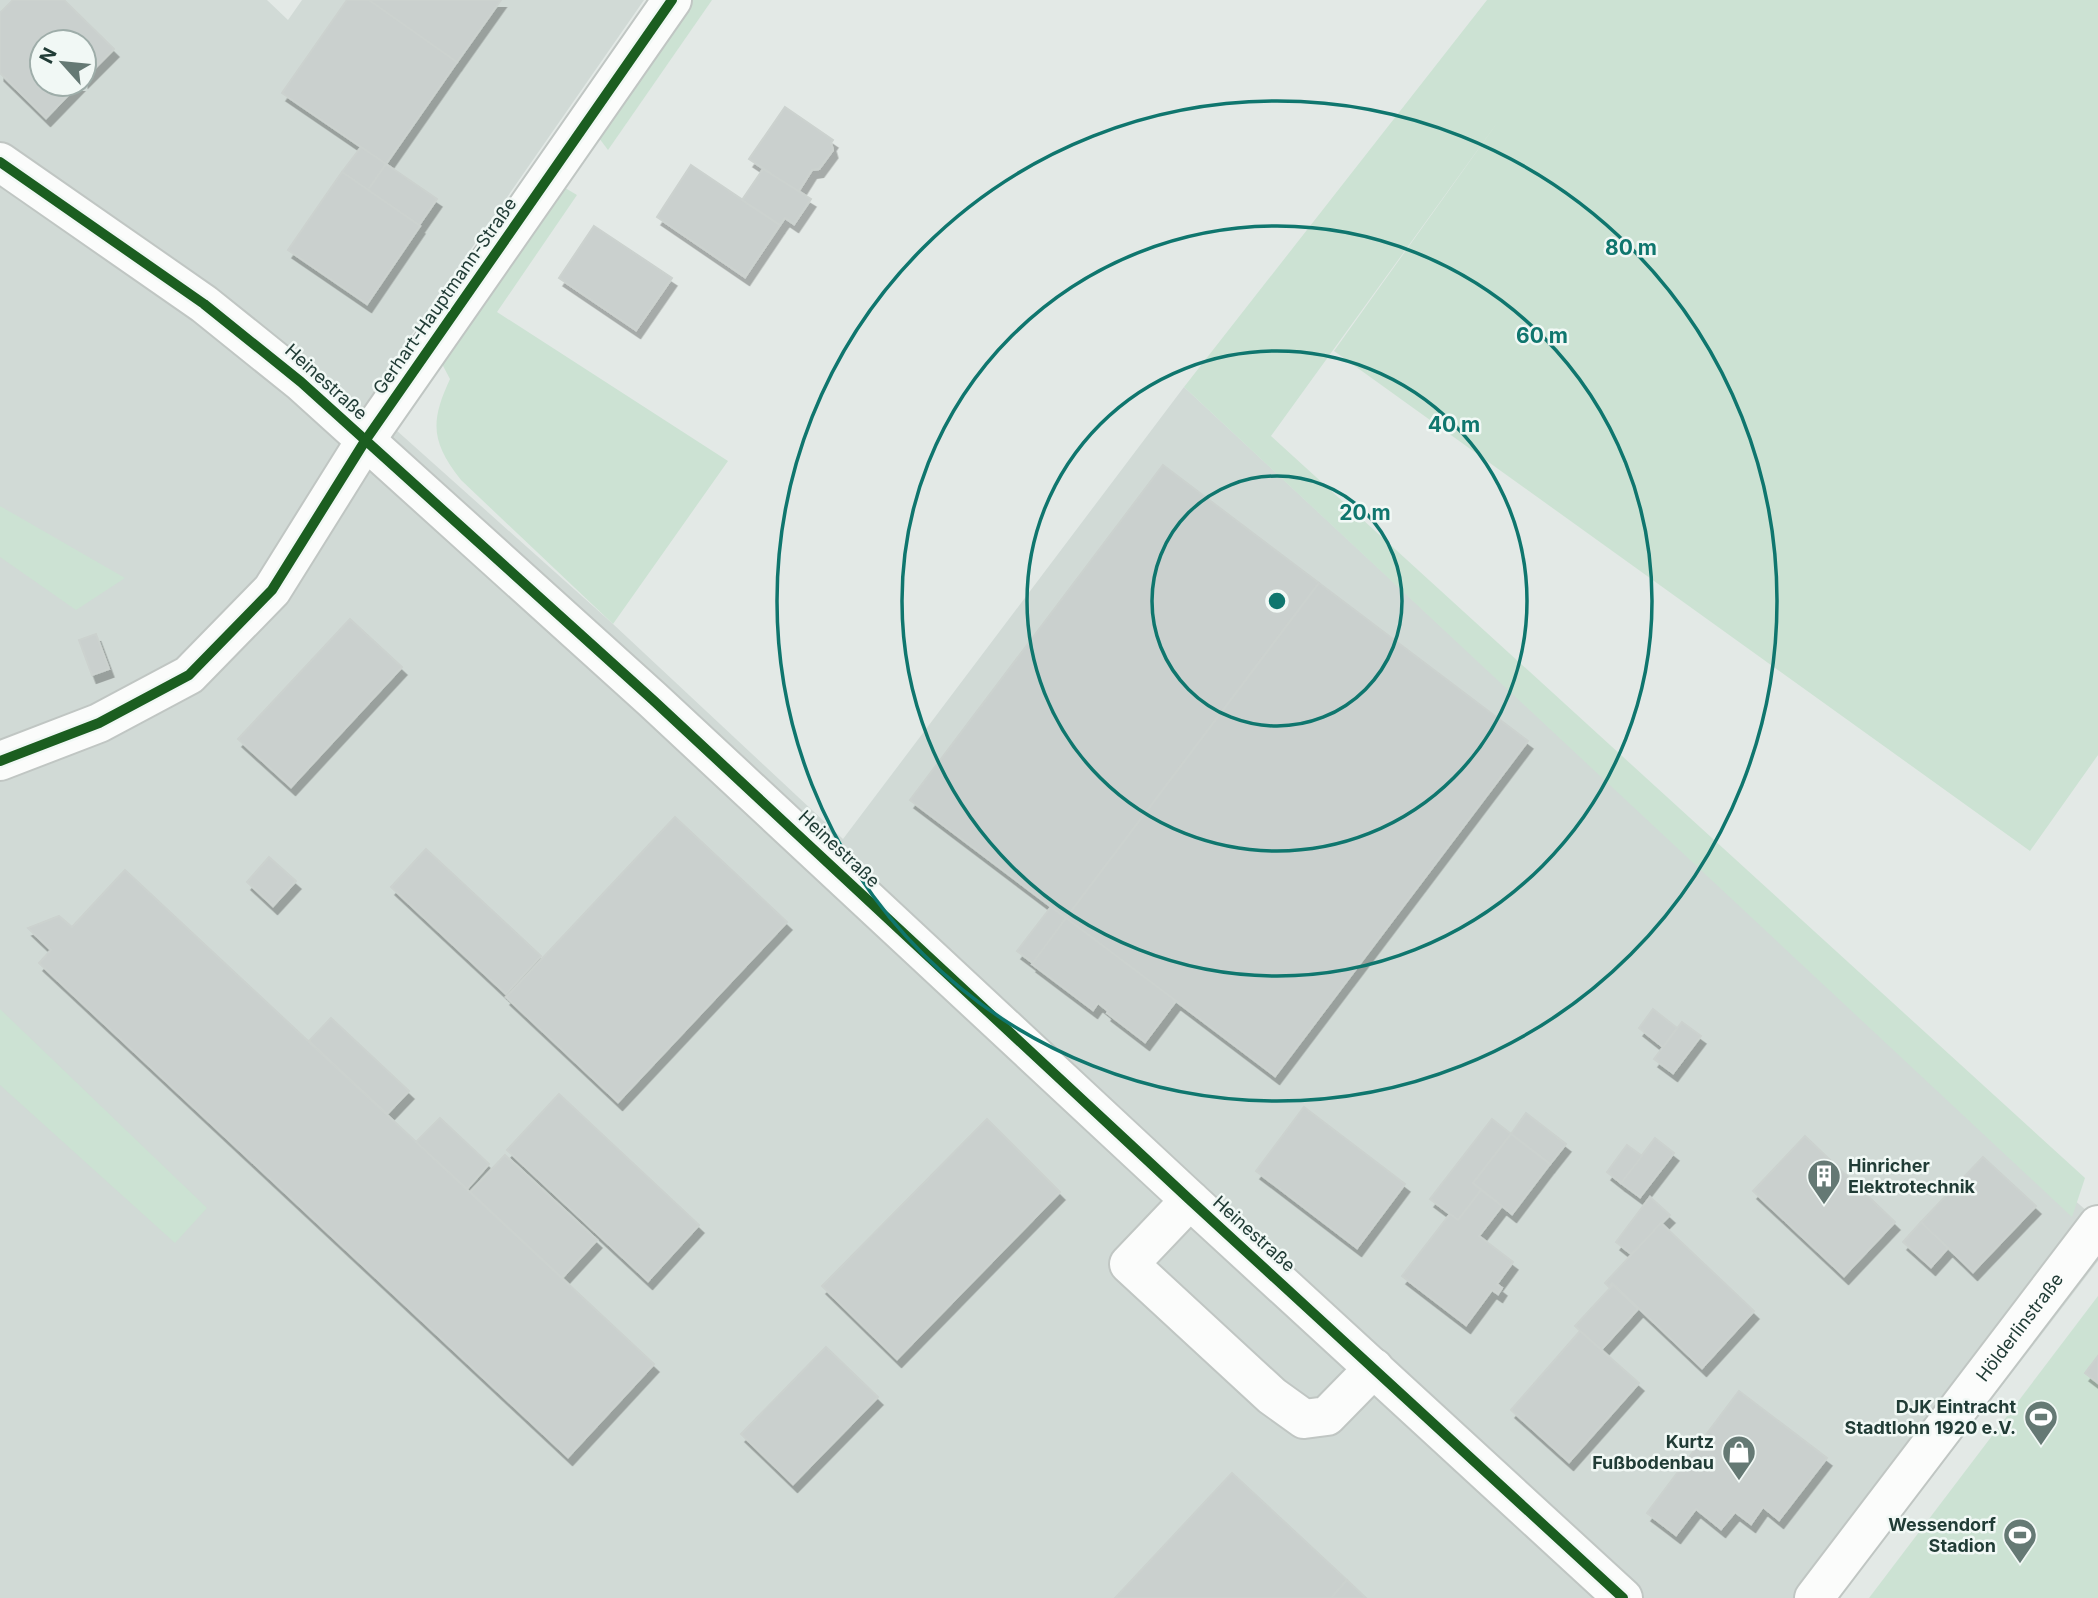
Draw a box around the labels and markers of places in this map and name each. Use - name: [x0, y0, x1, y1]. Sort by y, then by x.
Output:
- centre of rings: [1265, 589, 1289, 613]
- place label: Hinricher Elektrotechnik: [1848, 1155, 1976, 1197]
- building icon: Hinricher Elektrotechnik: [1805, 1157, 1843, 1206]
- place label: DJK Eintracht Stadtlohn 1920 e.V.: [1845, 1396, 2016, 1438]
- sports icon: DJK Eintracht Stadtlohn 1920 e.V.: [2022, 1398, 2060, 1447]
- place label: Kurtz Fußbodenbau: [1592, 1431, 1714, 1473]
- shop icon: Kurtz Fußbodenbau: [1720, 1433, 1758, 1482]
- place label: Wessendorf Stadion: [1888, 1514, 1996, 1556]
- sports icon: Wessendorf Stadion: [2001, 1516, 2039, 1565]

